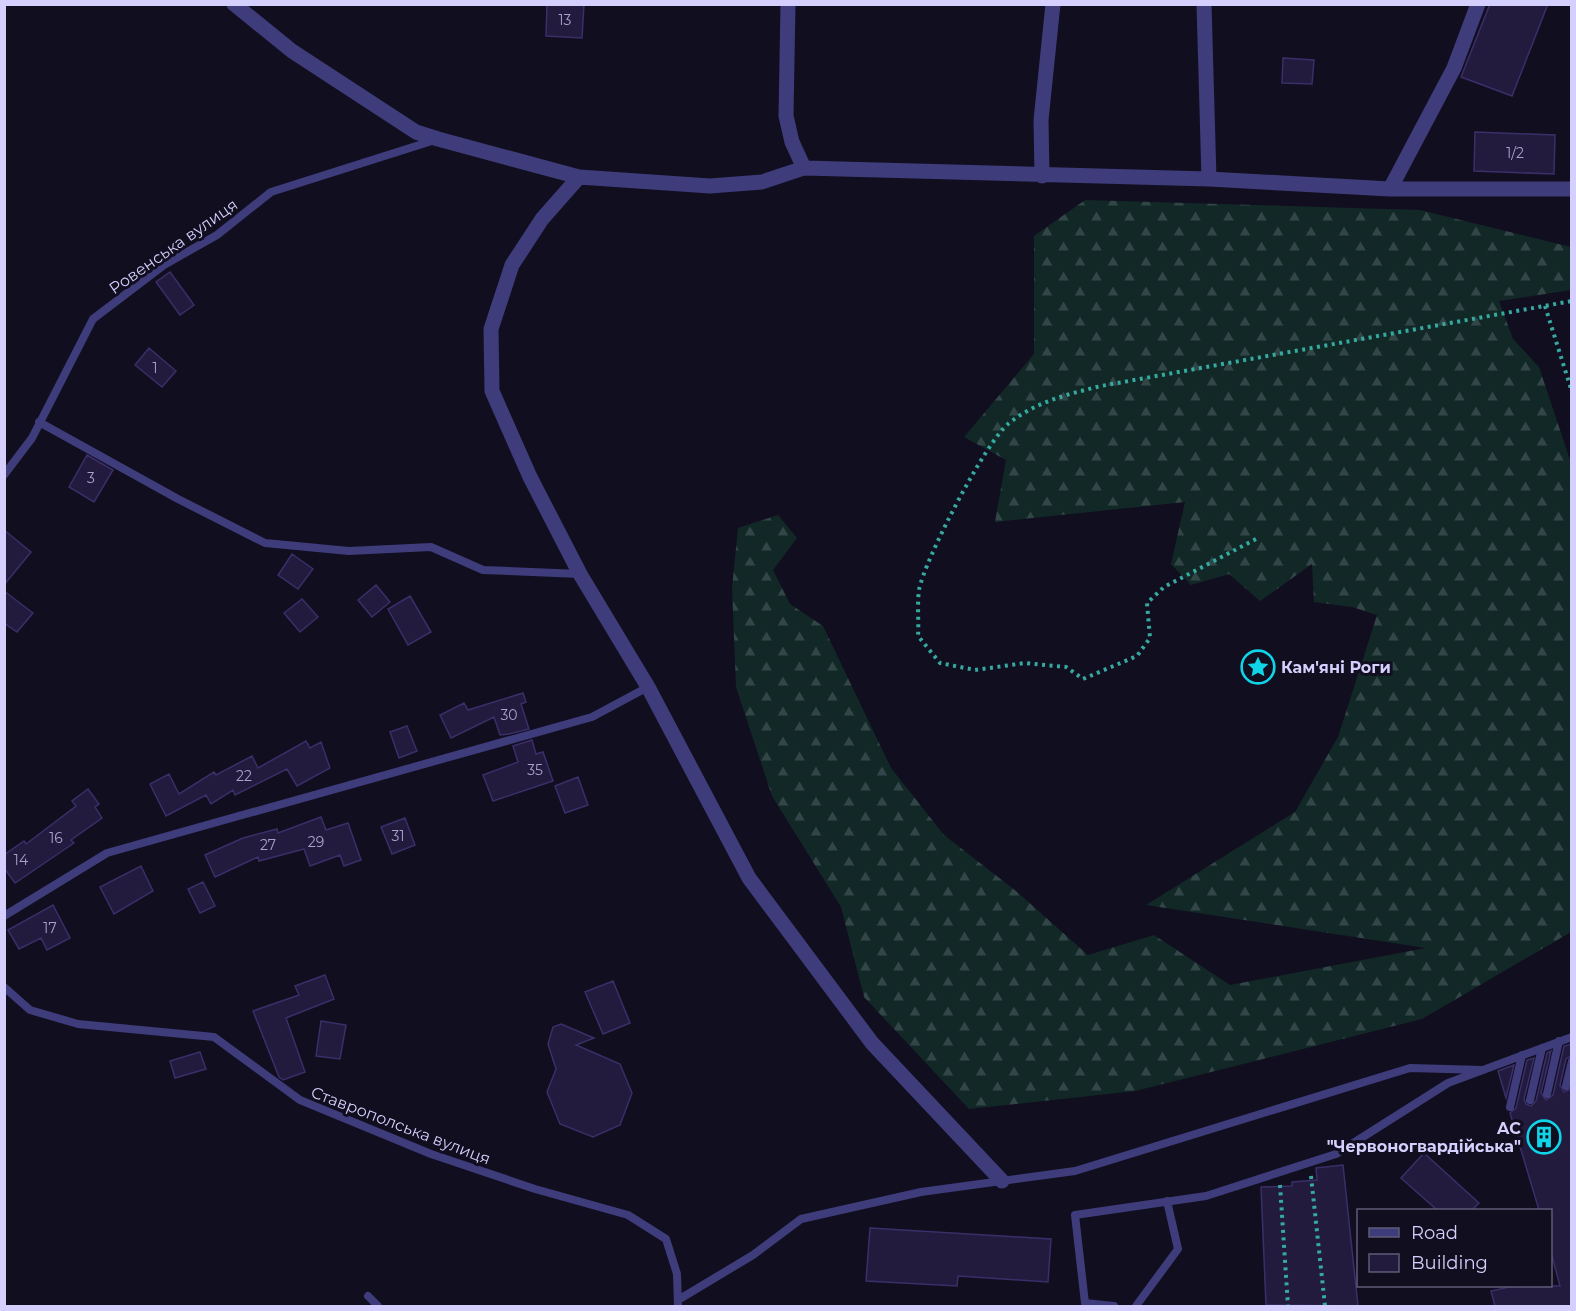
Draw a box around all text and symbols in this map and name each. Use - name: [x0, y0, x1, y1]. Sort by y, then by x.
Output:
- house number: 13: [559, 11, 572, 29]
- house number: 1/2: [1506, 144, 1524, 162]
- street label: Ровенська вулиця: [105, 195, 241, 298]
- house number: 1: [152, 359, 158, 377]
- house number: 3: [87, 469, 95, 487]
- place icon: Кам'яні Роги: [1240, 649, 1276, 685]
- place label: Кам'яні Роги: [1281, 658, 1391, 677]
- house number: 30: [500, 706, 518, 724]
- house number: 35: [527, 761, 543, 779]
- house number: 22: [236, 767, 252, 785]
- house number: 31: [392, 827, 404, 845]
- house number: 16: [49, 829, 63, 847]
- house number: 29: [308, 833, 324, 851]
- house number: 27: [260, 836, 276, 854]
- house number: 14: [14, 851, 29, 869]
- house number: 17: [43, 919, 57, 937]
- street label: Ставрополська вулиця: [308, 1082, 493, 1169]
- place label: АС "Червоногвардійська": [1327, 1119, 1521, 1156]
- building icon: АС "Червоногвардійська": [1526, 1119, 1562, 1155]
- legend: [1357, 1209, 1552, 1287]
- text: Road: [1411, 1222, 1458, 1244]
- text: Building: [1411, 1252, 1488, 1274]

